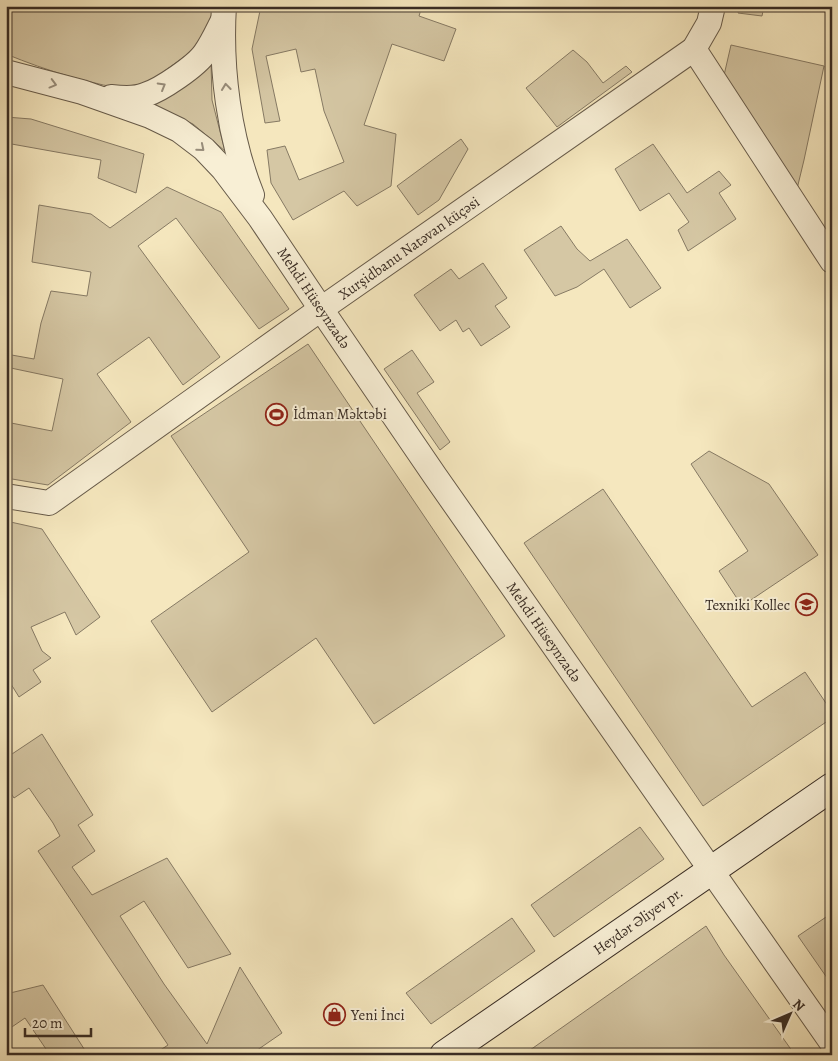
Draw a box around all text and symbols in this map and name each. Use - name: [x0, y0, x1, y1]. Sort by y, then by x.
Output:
- one-way arrow: [49, 78, 58, 89]
- one-way arrow: [157, 82, 166, 92]
- one-way arrow: [221, 82, 232, 90]
- one-way arrow: [196, 142, 205, 151]
- street label: Xurşidbanu Natəvan küçəsi: [335, 192, 483, 304]
- street label: Mehdi Hüseynzadə: [273, 243, 355, 353]
- sports icon: İdman Məktəbi: [265, 402, 289, 426]
- place label: İdman Məktəbi: [293, 404, 387, 424]
- street label: Mehdi Hüseynzadə: [502, 578, 586, 686]
- school or university icon: Texniki Kollec: [794, 593, 818, 617]
- place label: Texniki Kollec: [705, 595, 790, 615]
- street label: Heydər Əliyev pr.: [589, 883, 687, 959]
- north arrow: [766, 988, 816, 1038]
- text: N: [789, 995, 809, 1015]
- shop icon: Yeni İnci: [323, 1003, 347, 1027]
- place label: Yeni İnci: [350, 1005, 405, 1025]
- scale bar: [25, 1006, 91, 1038]
- text: 20 m: [32, 1013, 63, 1033]

